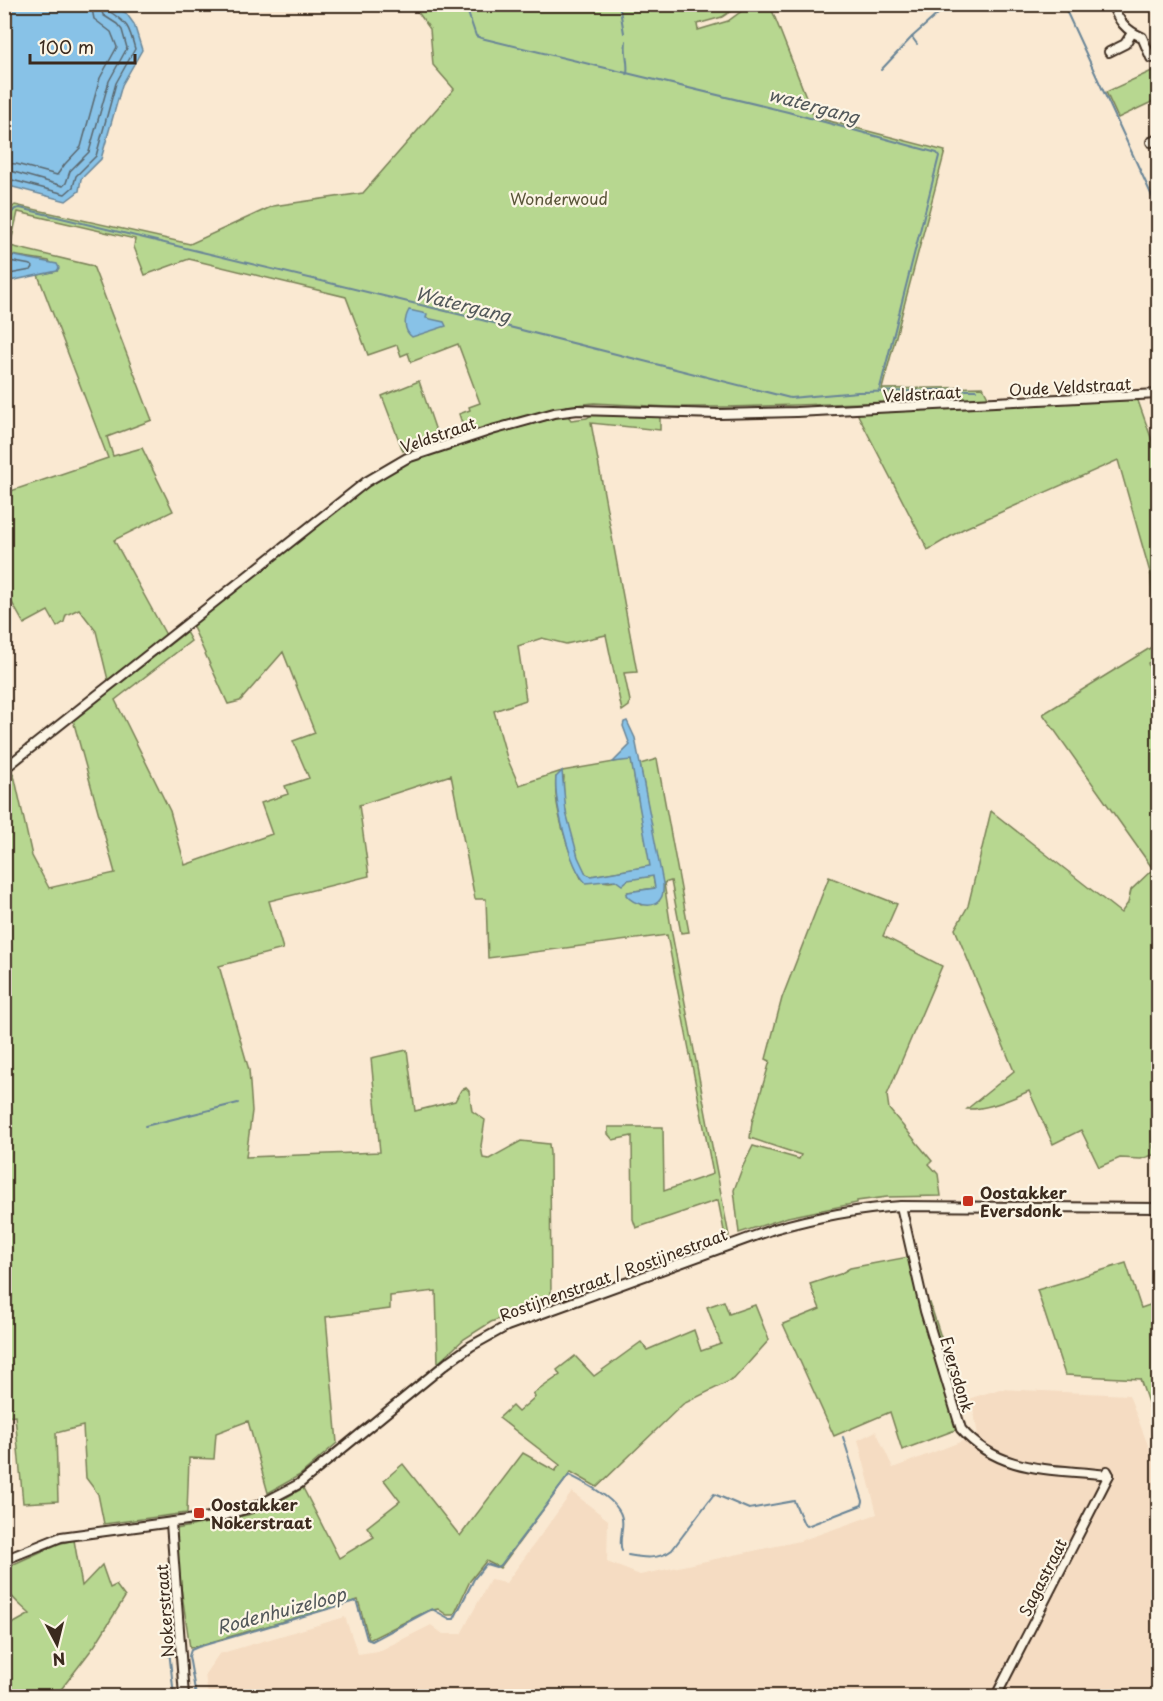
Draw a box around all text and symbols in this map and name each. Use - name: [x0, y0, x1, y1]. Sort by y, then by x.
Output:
- scale bar: [30, 27, 135, 65]
- text: 100 m: [39, 33, 94, 60]
- water label: watergang: [766, 80, 864, 130]
- park label: Wonderwoud: [510, 186, 608, 210]
- water label: Watergang: [413, 279, 515, 329]
- street label: Oude Veldstraat: [1008, 371, 1132, 401]
- street label: Veldstraat: [882, 379, 962, 407]
- street label: Veldstraat: [397, 410, 479, 458]
- place label: Oostakker Eversdonk: [980, 1180, 1067, 1222]
- marker: Oostakker Eversdonk: [961, 1194, 975, 1208]
- street label: Rostijnenstraat / Rostijnestraat: [496, 1221, 731, 1326]
- street label: Eversdonk: [935, 1333, 981, 1415]
- place label: Oostakker Nokerstraat: [211, 1492, 313, 1534]
- marker: Oostakker Nokerstraat: [192, 1506, 206, 1520]
- street label: Sagastraat: [1012, 1533, 1072, 1620]
- street label: Nokerstraat: [149, 1563, 179, 1659]
- water label: Rodenhuizeloop: [213, 1579, 350, 1640]
- north arrow: [27, 1614, 87, 1674]
- text: N: [51, 1647, 67, 1673]

